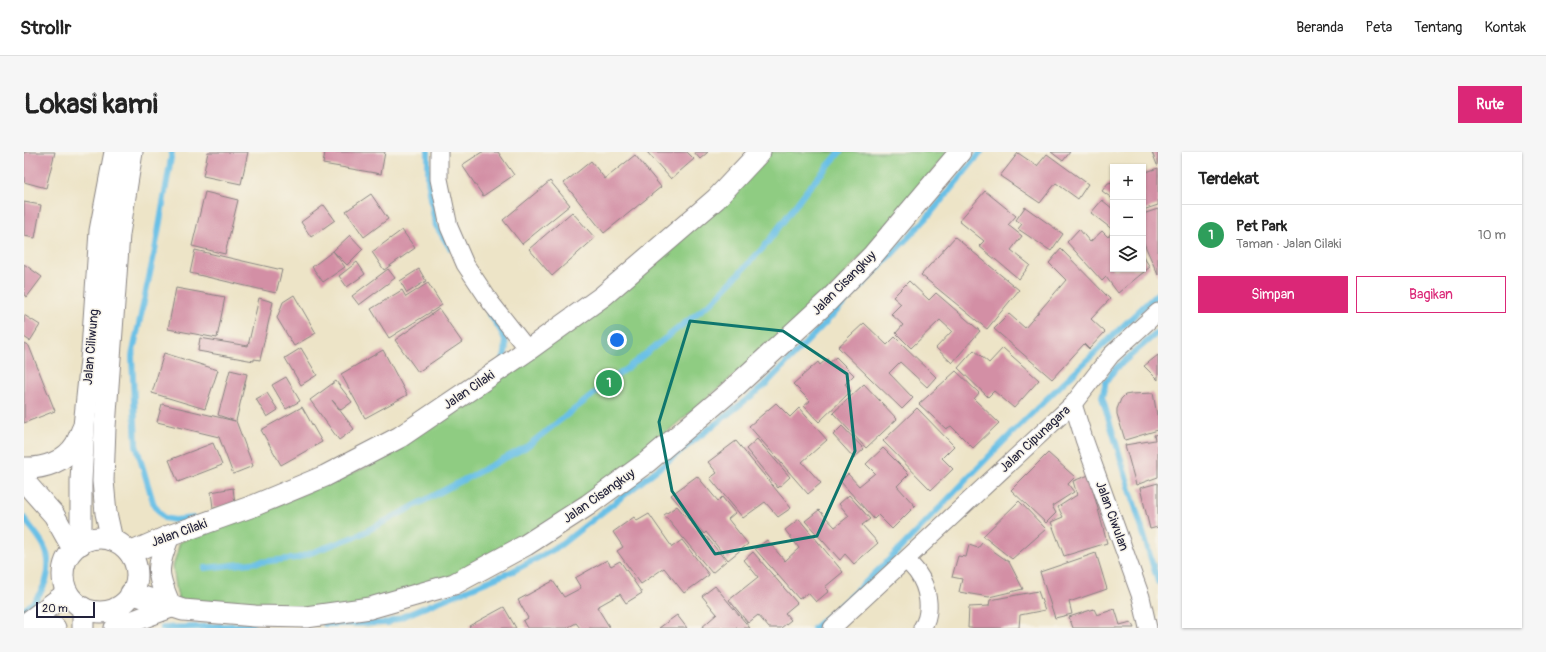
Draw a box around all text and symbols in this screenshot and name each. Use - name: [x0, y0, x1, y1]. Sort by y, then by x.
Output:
- text: Strollr: [20, 16, 71, 40]
- text: Beranda: [1296, 19, 1344, 36]
- text: Peta: [1366, 19, 1392, 36]
- text: Tentang: [1414, 19, 1462, 36]
- text: Kontak: [1484, 19, 1526, 36]
- button: Rute: [1458, 86, 1522, 123]
- text: Lokasi kami: [24, 87, 158, 122]
- map controls: [1110, 164, 1146, 272]
- button: +: [1110, 164, 1146, 200]
- text: Terdekat: [1198, 168, 1259, 189]
- button: −: [1110, 200, 1146, 236]
- text: Pet Park: [1236, 217, 1287, 236]
- text: 1: [1208, 227, 1214, 243]
- text: 10 m: [1478, 227, 1506, 243]
- button: layers: [1110, 236, 1146, 272]
- text: Taman · Jalan Cilaki: [1236, 236, 1341, 252]
- street label: Jalan Cisangkuy: [808, 247, 880, 319]
- button: Simpan: [1198, 276, 1348, 313]
- button: Bagikan: [1356, 276, 1506, 313]
- street label: Jalan Ciliwung: [80, 308, 102, 386]
- your location: [607, 330, 627, 350]
- street label: Jalan Cilaki: [440, 367, 498, 413]
- pin: 1: [596, 368, 622, 398]
- street label: Jalan Cipunagara: [996, 402, 1074, 476]
- street label: Jalan Cisangkuy: [560, 465, 639, 527]
- street label: Jalan Ciwulan: [1092, 479, 1132, 553]
- street label: Jalan Cilaki: [149, 515, 209, 551]
- scale bar: [36, 600, 95, 619]
- text: 20 m: [42, 602, 68, 615]

